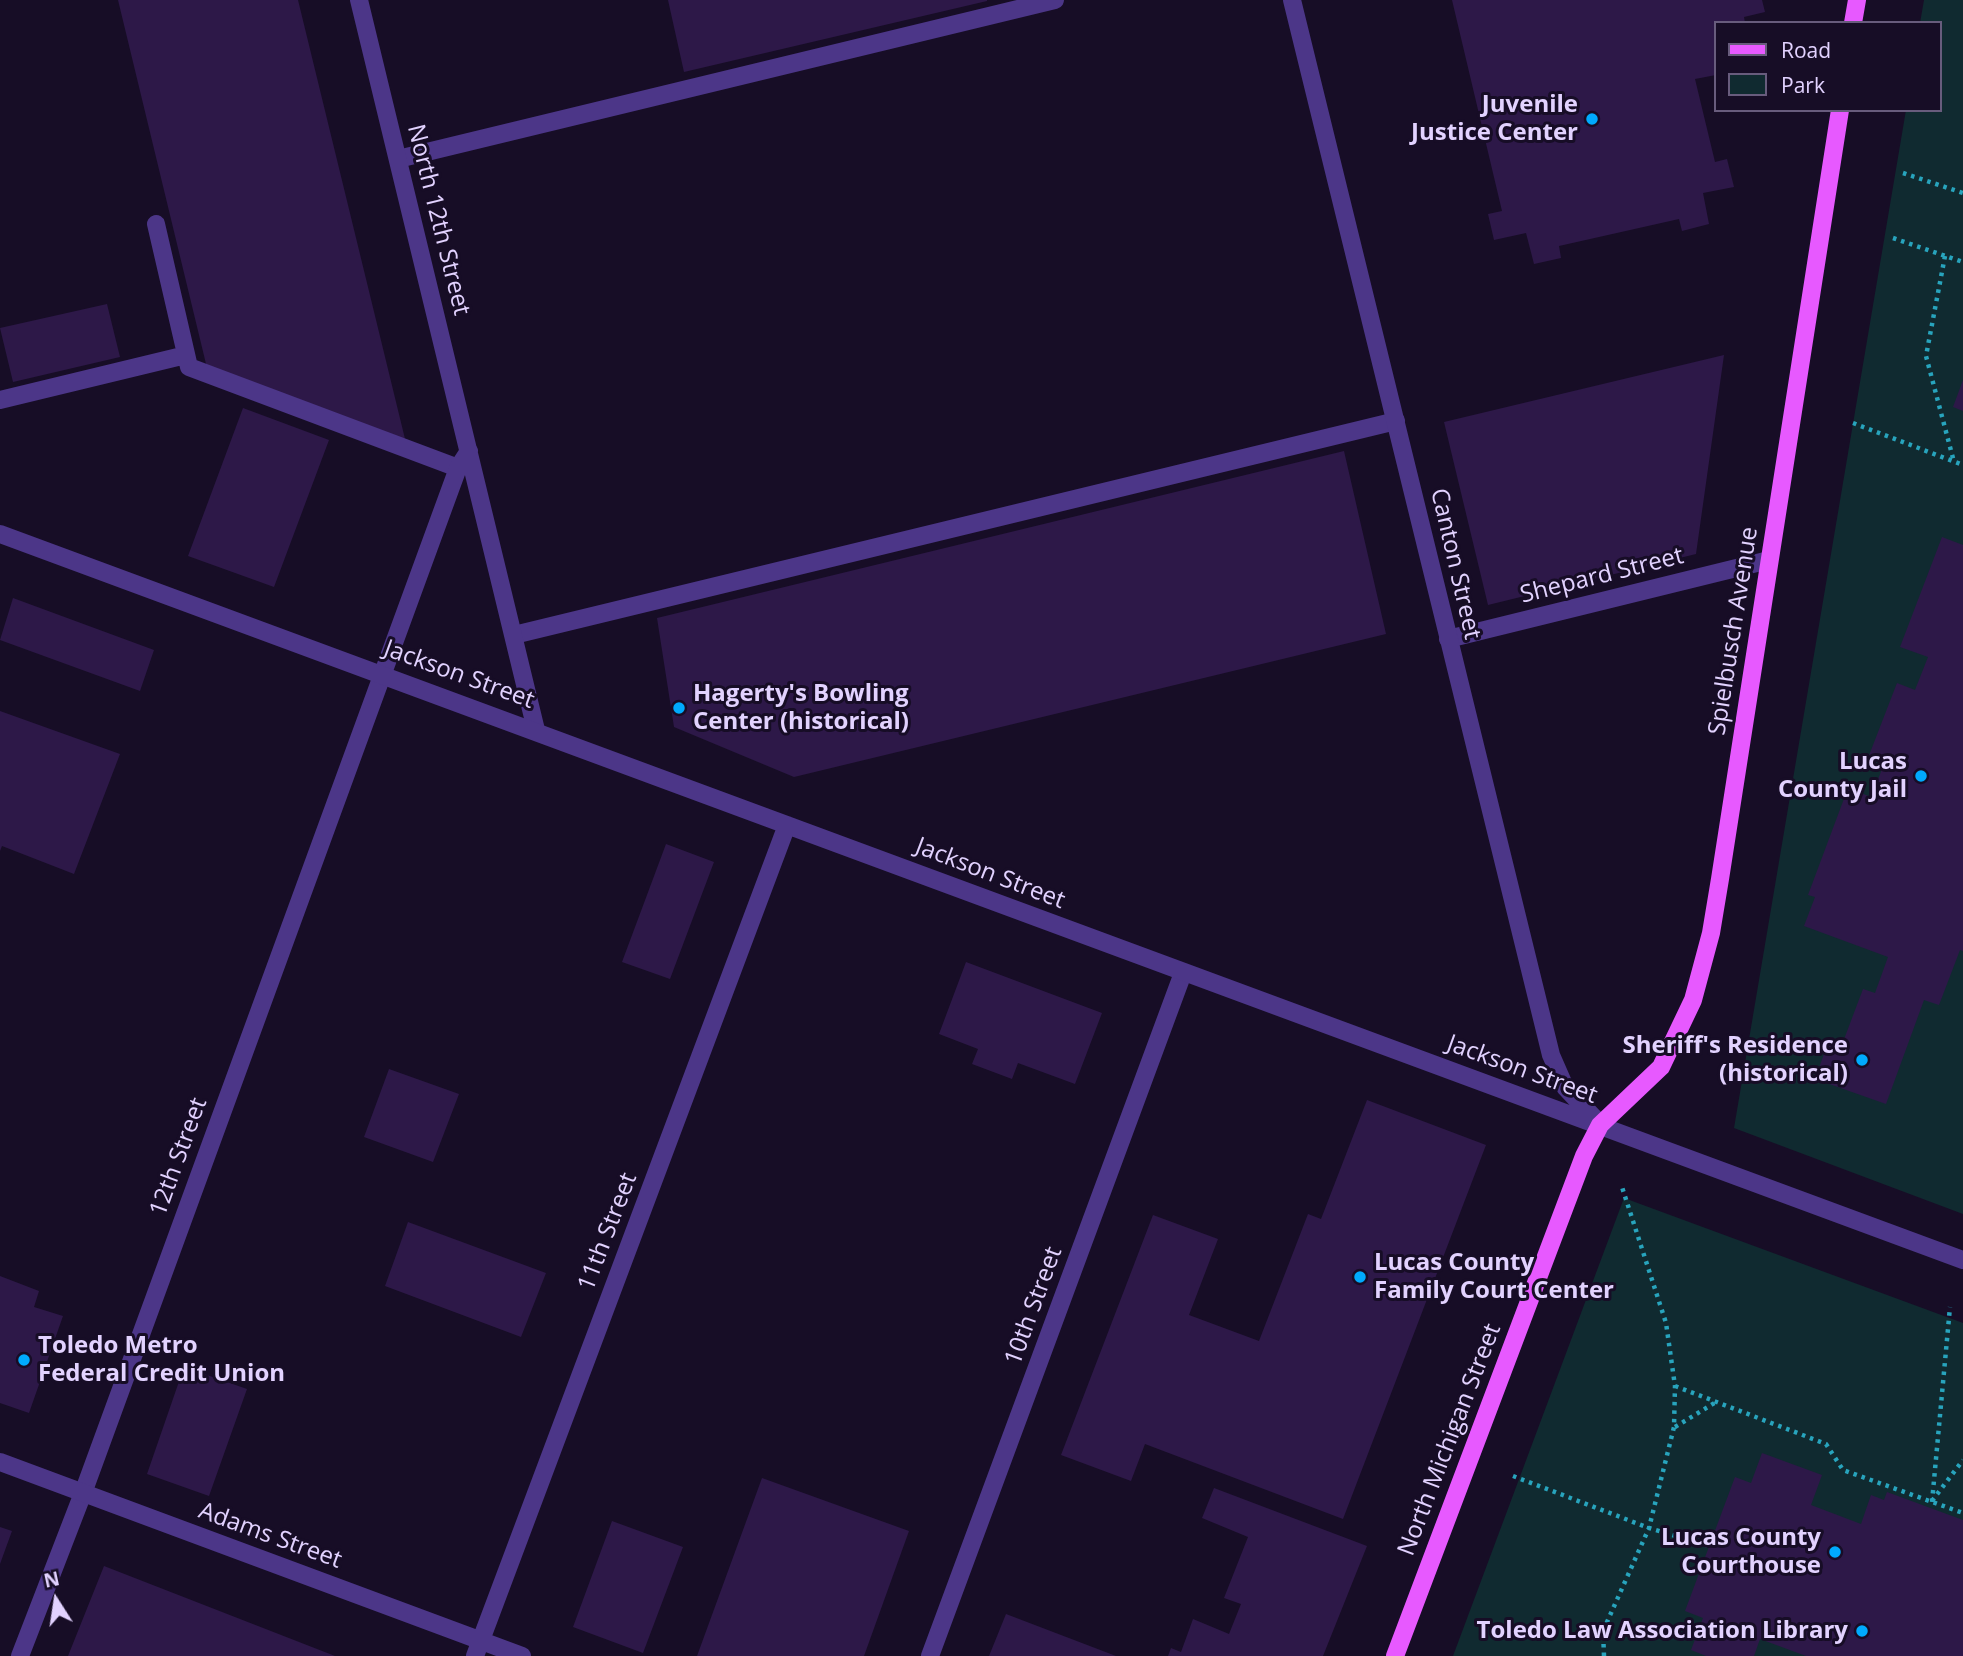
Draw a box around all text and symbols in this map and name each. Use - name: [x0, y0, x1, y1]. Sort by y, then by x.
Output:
- legend: [1714, 21, 1942, 112]
- text: Road: [1781, 36, 1831, 64]
- text: Park: [1781, 71, 1825, 99]
- place label: Juvenile Justice Center: [1411, 91, 1578, 147]
- marker: Juvenile Justice Center: [1584, 111, 1600, 127]
- street label: North 12th Street: [400, 122, 476, 318]
- street label: Canton Street: [1424, 486, 1486, 642]
- street label: Spielbusch Avenue: [1703, 525, 1765, 737]
- street label: Shepard Street: [1517, 542, 1687, 610]
- street label: Jackson Street: [380, 634, 538, 716]
- place label: Hagerty's Bowling Center (historical): [693, 680, 909, 736]
- marker: Hagerty's Bowling Center (historical): [671, 700, 687, 716]
- place label: Lucas County Jail: [1778, 748, 1907, 804]
- marker: Lucas County Jail: [1913, 768, 1929, 784]
- street label: Jackson Street: [911, 832, 1069, 916]
- street label: Jackson Street: [1443, 1029, 1601, 1111]
- place label: Sheriff's Residence (historical): [1623, 1032, 1848, 1088]
- marker: Sheriff's Residence (historical): [1854, 1052, 1870, 1068]
- street label: 12th Street: [144, 1094, 214, 1220]
- street label: 11th Street: [572, 1169, 644, 1295]
- street label: 10th Street: [999, 1243, 1069, 1369]
- place label: Lucas County Family Court Center: [1374, 1249, 1614, 1305]
- marker: Lucas County Family Court Center: [1352, 1269, 1368, 1285]
- street label: North Michigan Street: [1392, 1320, 1508, 1560]
- place label: Toledo Metro Federal Credit Union: [38, 1332, 285, 1388]
- marker: Toledo Metro Federal Credit Union: [16, 1352, 32, 1368]
- street label: Adams Street: [195, 1497, 345, 1575]
- place label: Lucas County Courthouse: [1661, 1524, 1821, 1580]
- marker: Lucas County Courthouse: [1827, 1544, 1843, 1560]
- north arrow: [21, 1565, 91, 1635]
- text: N: [41, 1565, 62, 1594]
- place label: Toledo Law Association Library: [1477, 1617, 1848, 1645]
- marker: Toledo Law Association Library: [1854, 1623, 1870, 1639]

